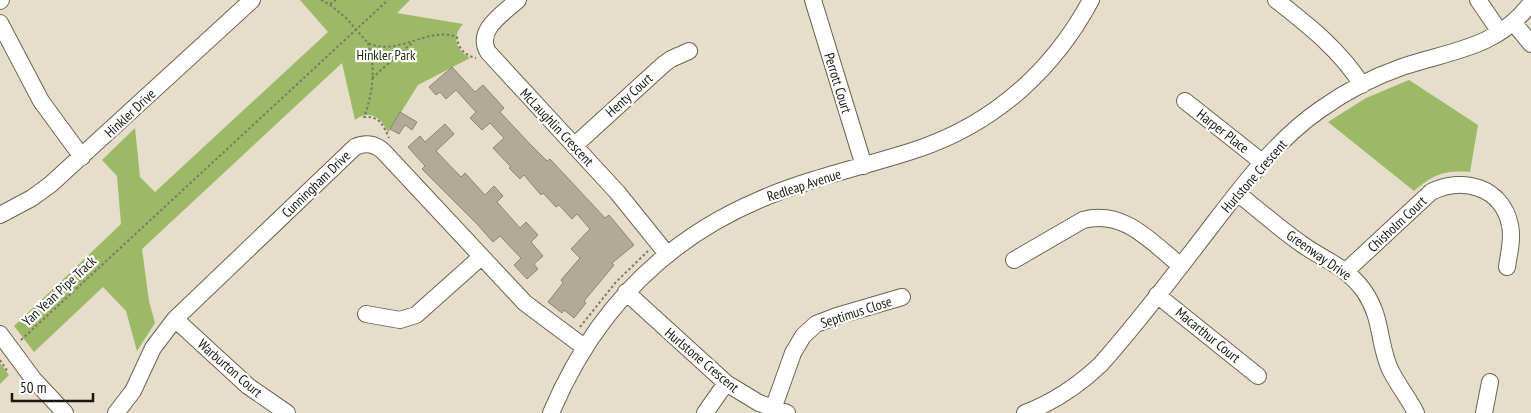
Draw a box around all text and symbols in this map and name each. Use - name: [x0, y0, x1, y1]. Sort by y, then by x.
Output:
- park label: Hinkler Park: [357, 46, 416, 64]
- street label: Perrott Court: [820, 51, 856, 116]
- street label: Henty Court: [602, 69, 656, 121]
- street label: McLaughlin Crescent: [516, 84, 598, 170]
- street label: Hinkler Drive: [101, 85, 159, 141]
- street label: Harper Place: [1193, 105, 1253, 157]
- street label: Hurlstone Crescent: [1217, 136, 1291, 216]
- street label: Cunningham Drive: [278, 146, 354, 221]
- street label: Redleap Avenue: [765, 165, 843, 205]
- street label: Chisholm Court: [1364, 192, 1430, 256]
- street label: Greenway Drive: [1283, 226, 1355, 284]
- street label: Yan Yean Pipe Track: [18, 252, 100, 330]
- street label: Septimus Close: [818, 292, 894, 332]
- street label: Macarthur Court: [1172, 303, 1244, 367]
- street label: Hurlstone Crescent: [661, 324, 743, 396]
- street label: Warburton Court: [194, 335, 266, 401]
- scale bar: [12, 370, 94, 402]
- text: 50 m: [20, 378, 46, 397]

